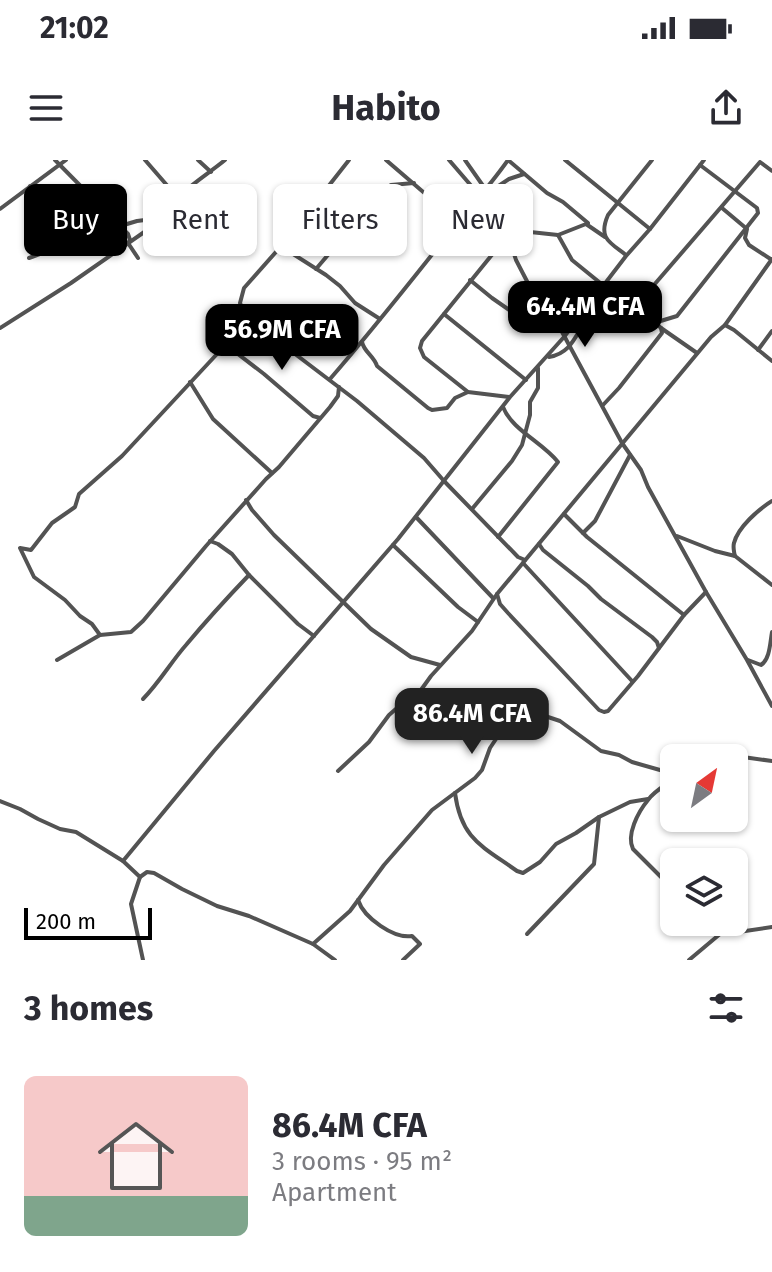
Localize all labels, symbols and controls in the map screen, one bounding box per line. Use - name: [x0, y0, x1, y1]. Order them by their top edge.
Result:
- text: 21:02: [40, 10, 109, 46]
- icon: menu: [24, 86, 68, 130]
- text: Habito: [331, 86, 441, 130]
- icon: share: [704, 86, 748, 130]
- chip: Buy: [24, 184, 127, 256]
- chip: Rent: [143, 184, 257, 256]
- chip: Filters: [273, 184, 407, 256]
- chip: New: [423, 184, 533, 256]
- pin: 64.4M CFA: [493, 281, 677, 349]
- text: 64.4M CFA: [526, 291, 644, 322]
- pin: 56.9M CFA: [190, 304, 374, 372]
- text: 56.9M CFA: [223, 314, 341, 345]
- pin: 86.4M CFA: [380, 688, 564, 756]
- text: 86.4M CFA: [413, 698, 531, 729]
- north arrow: [660, 744, 748, 832]
- map controls: [660, 744, 748, 936]
- button: layers: [660, 848, 748, 936]
- scale bar: [24, 904, 152, 940]
- text: 200 m: [36, 908, 96, 935]
- icon: filters: [704, 986, 748, 1030]
- text: 3 homes: [24, 988, 153, 1029]
- text: 86.4M CFA: [272, 1105, 427, 1146]
- icon: home: [88, 1108, 184, 1204]
- text: 3 rooms · 95 m²: [272, 1146, 452, 1177]
- text: Apartment: [272, 1177, 397, 1208]

